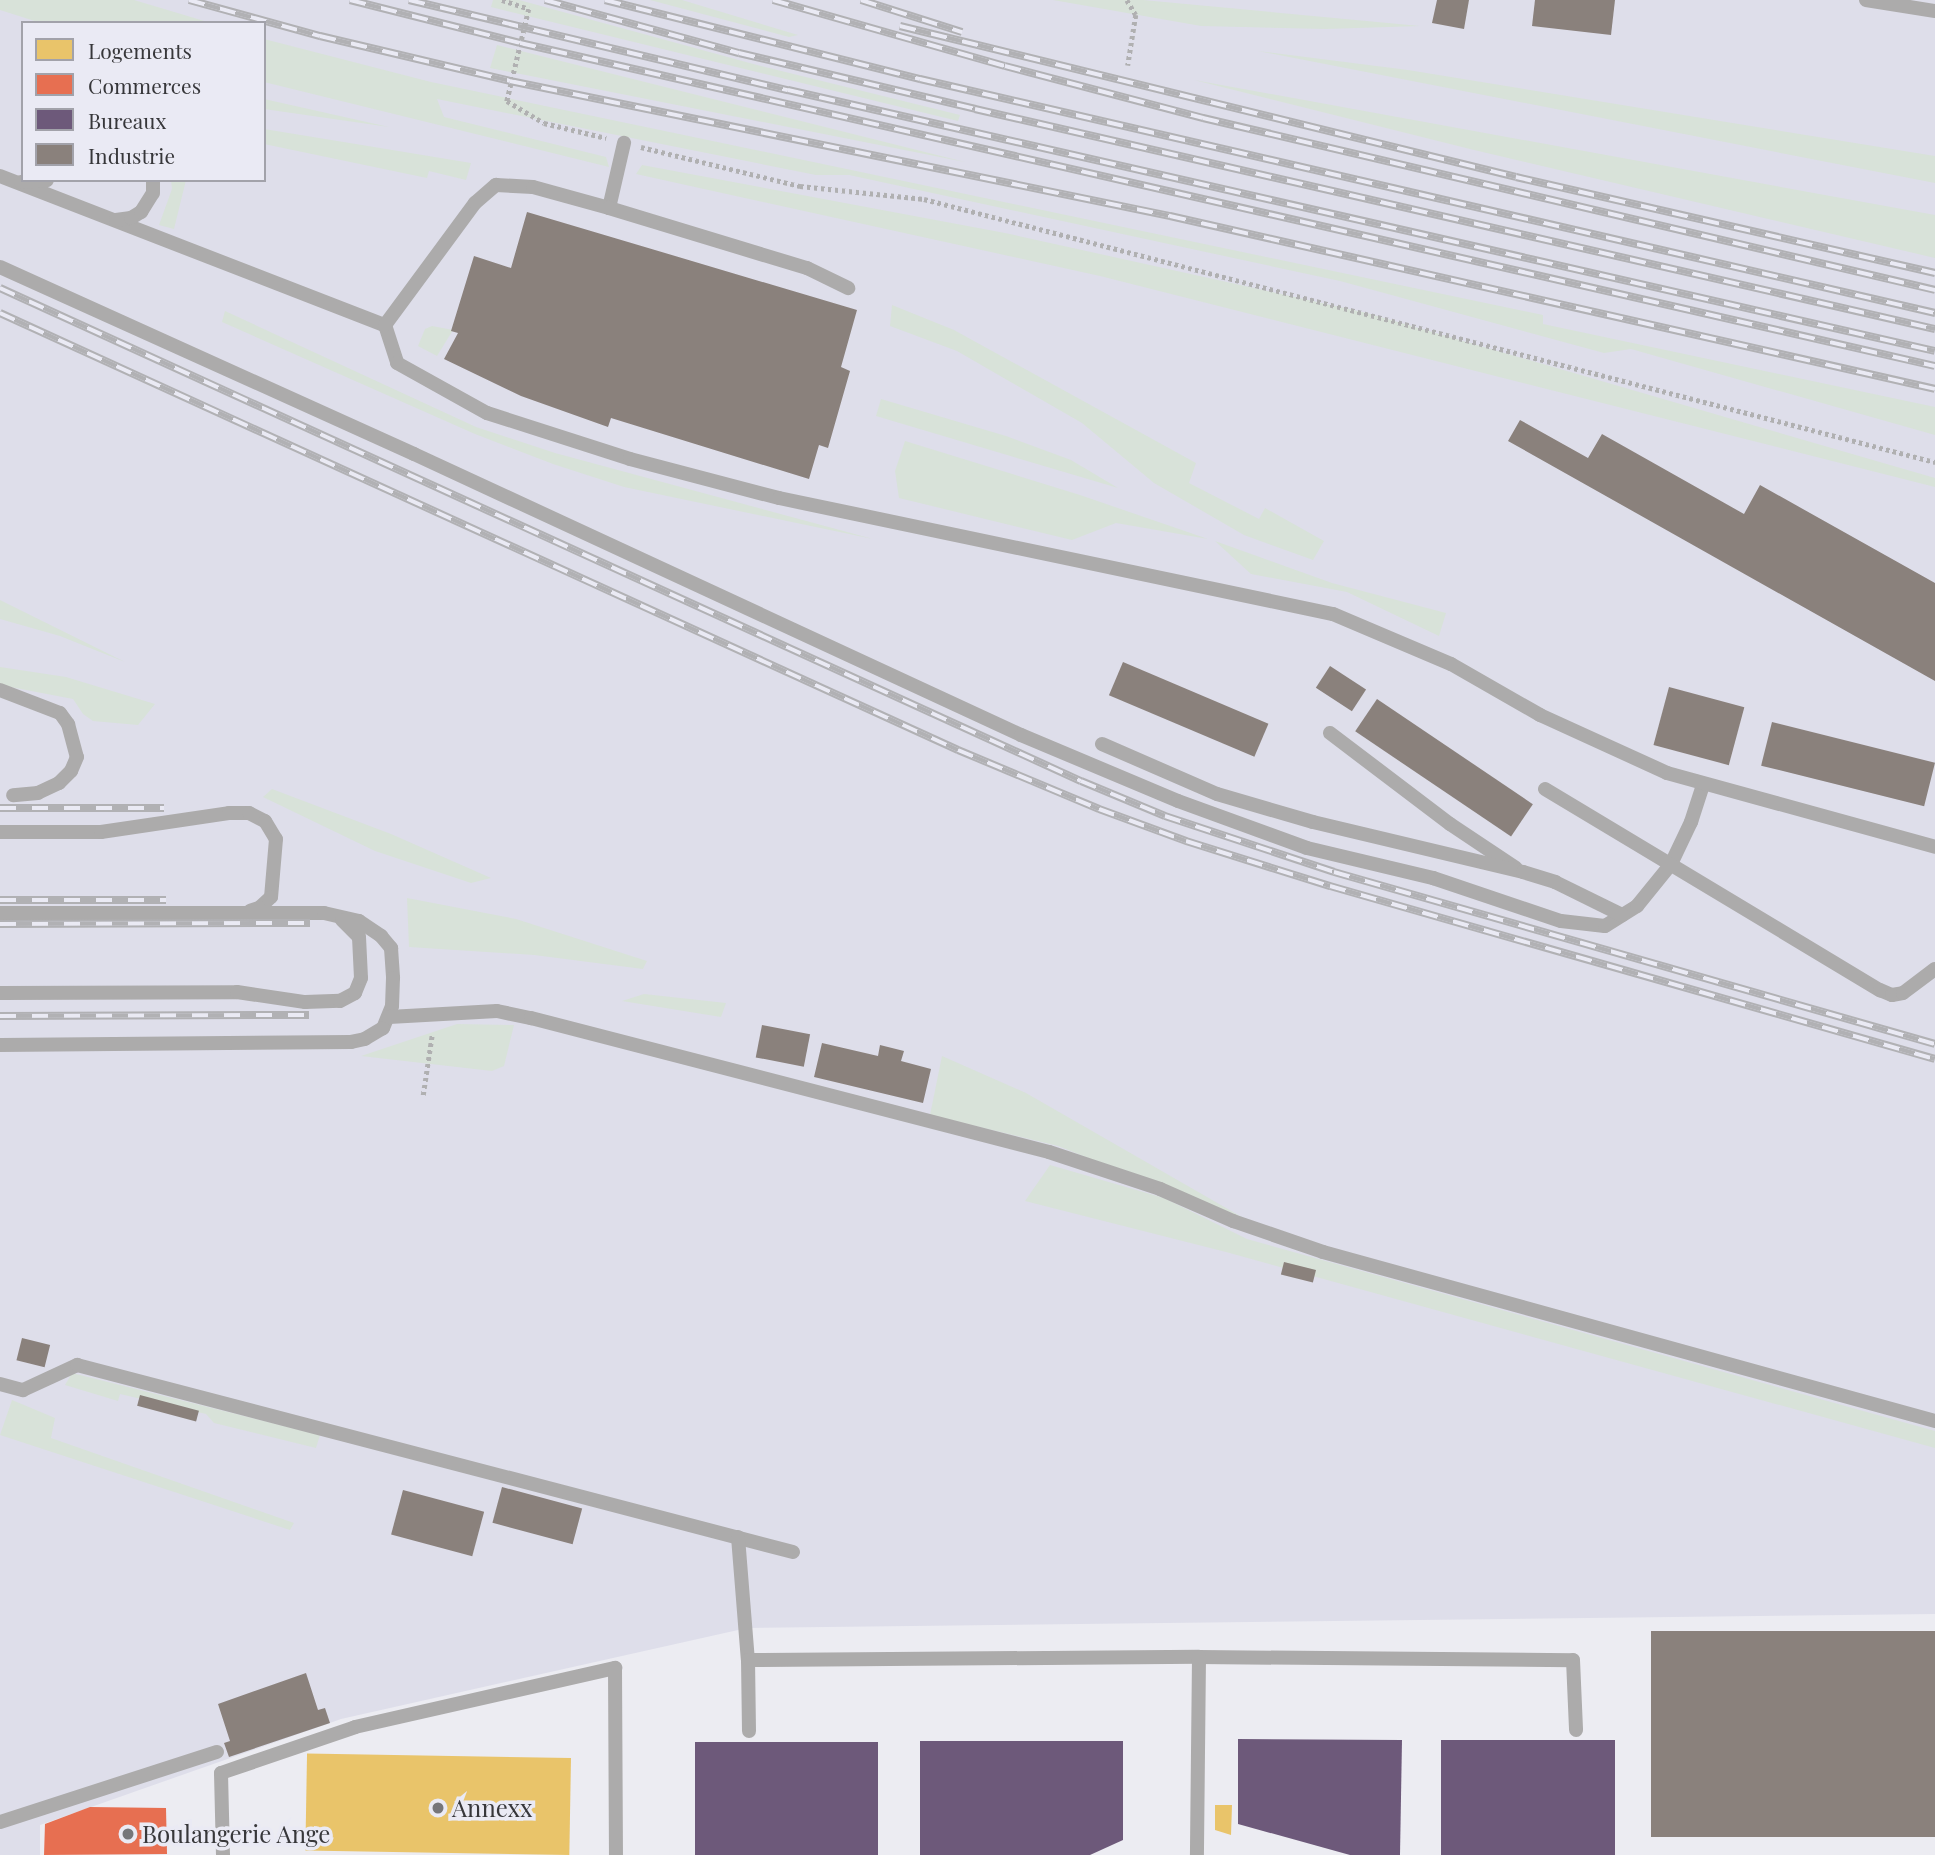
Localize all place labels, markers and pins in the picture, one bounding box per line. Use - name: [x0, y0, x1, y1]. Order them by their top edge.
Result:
- place label: Annexx: [452, 1794, 532, 1822]
- marker: Annexx: [430, 1800, 446, 1816]
- place label: Boulangerie Ange: [142, 1820, 331, 1848]
- marker: Boulangerie Ange: [120, 1826, 136, 1842]

